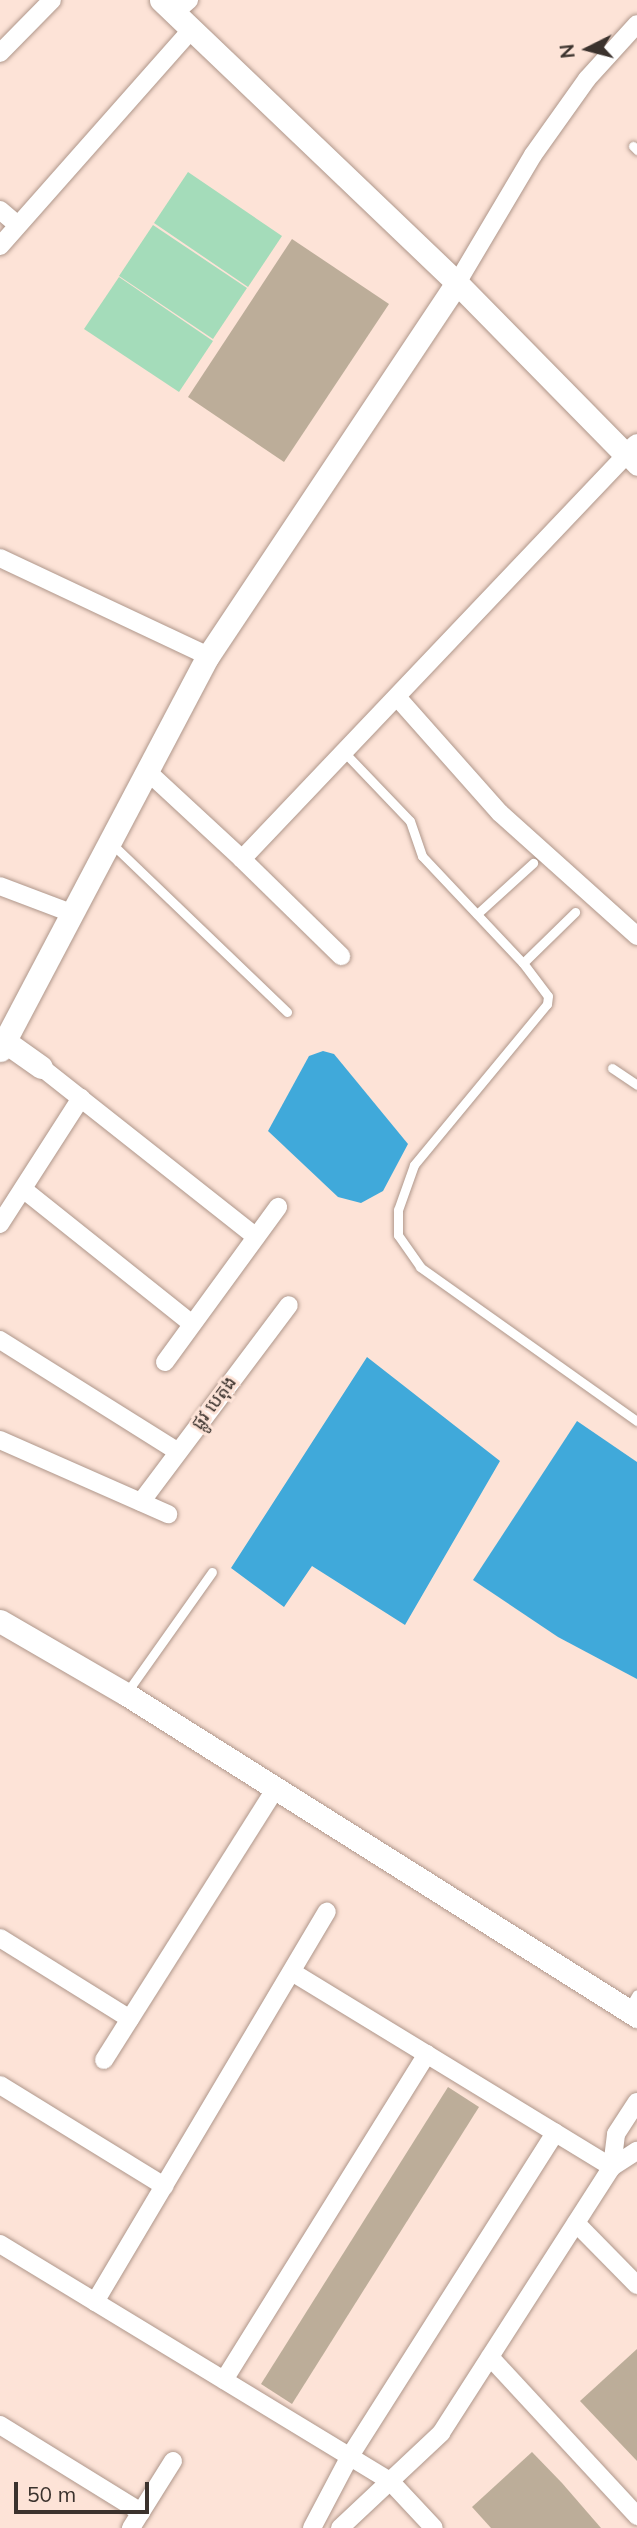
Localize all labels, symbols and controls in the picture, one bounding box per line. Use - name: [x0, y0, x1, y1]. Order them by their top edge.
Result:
- north arrow: [553, 14, 623, 84]
- text: N: [554, 43, 580, 60]
- street label: ផ្លូវ បេតុង: [187, 1372, 241, 1434]
- scale bar: [18, 2468, 152, 2512]
- text: 50 m: [27, 2481, 76, 2507]

